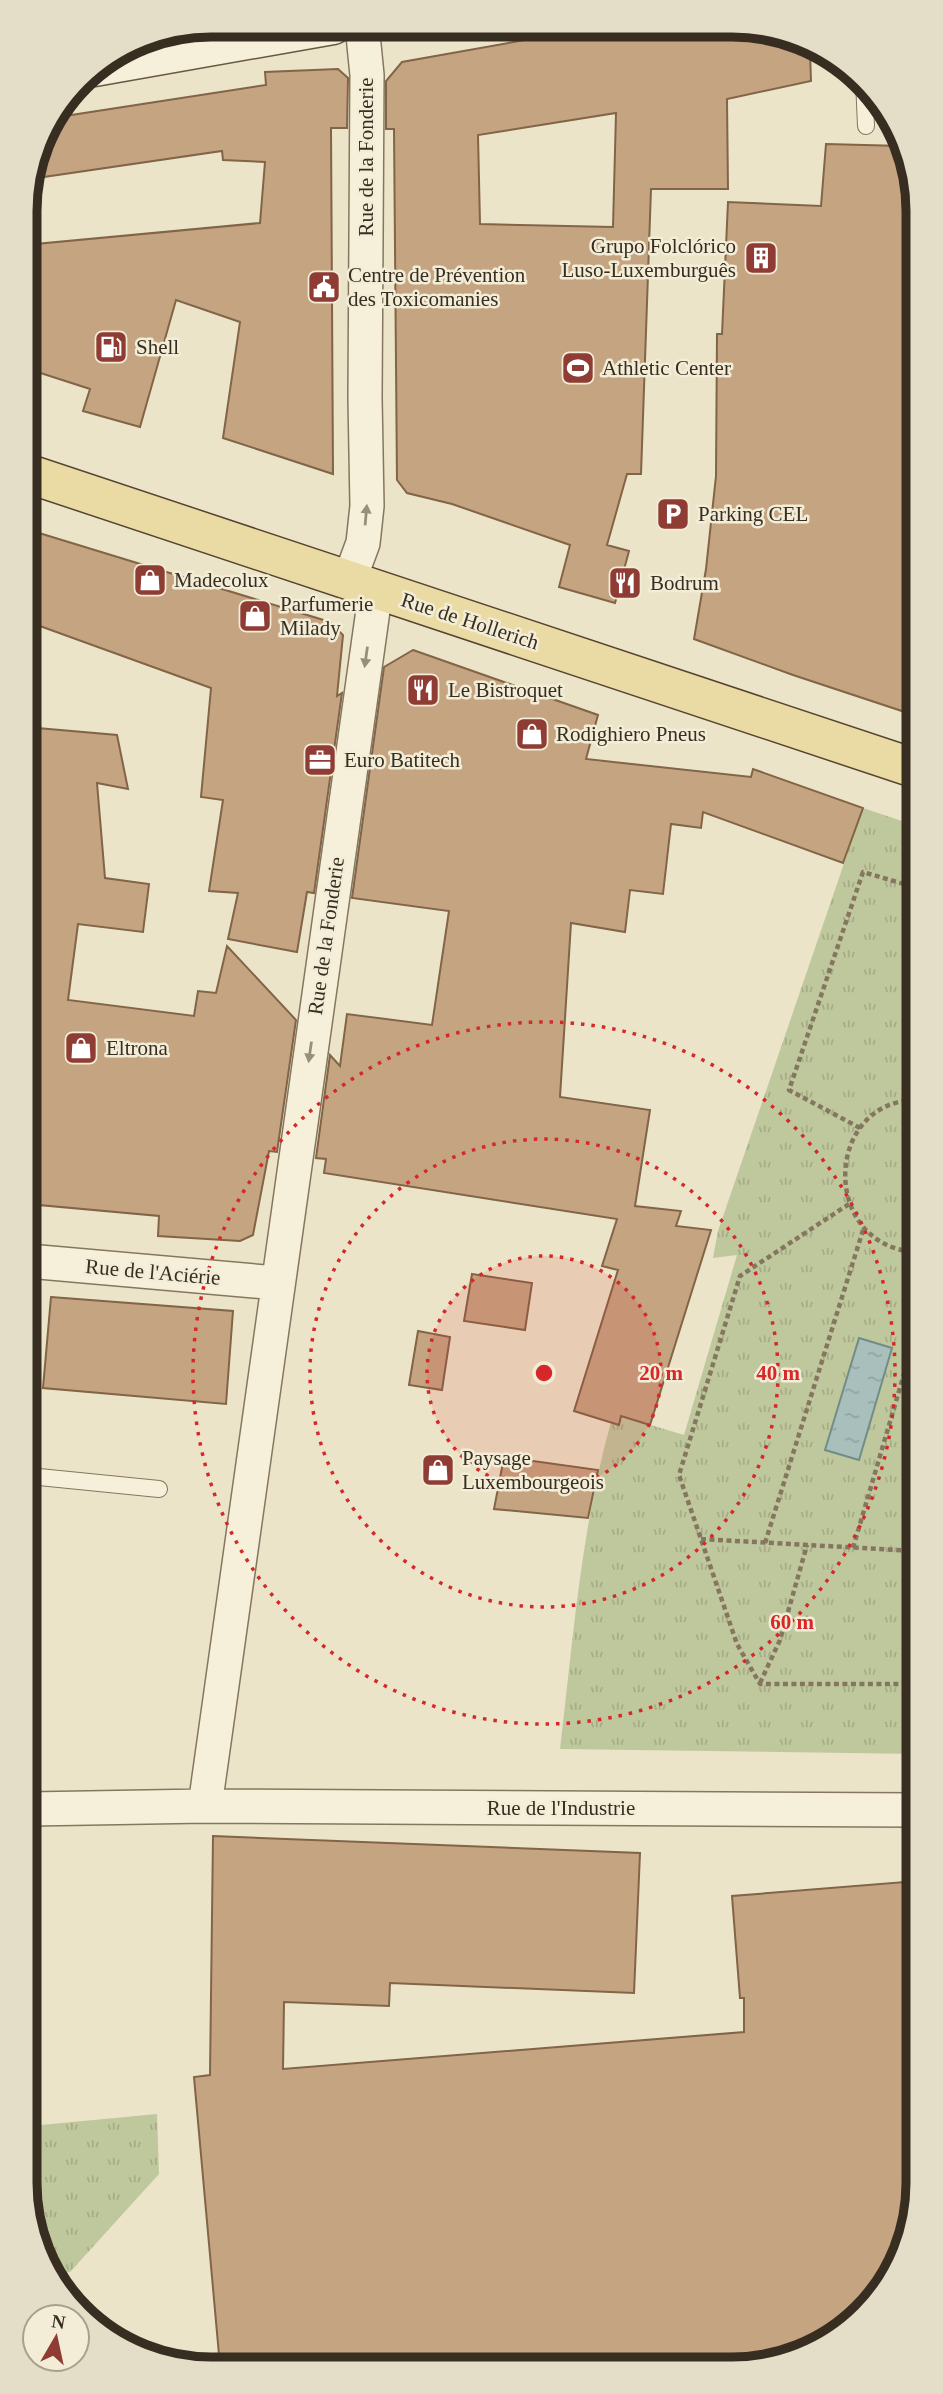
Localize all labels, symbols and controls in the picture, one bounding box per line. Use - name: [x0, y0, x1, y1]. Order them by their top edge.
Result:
- street label: Rue de la Fonderie: [354, 77, 378, 237]
- place label: Grupo Folclórico Luso-Luxemburguês: [561, 234, 736, 282]
- building icon: Grupo Folclórico Luso-Luxemburguês: [742, 239, 780, 277]
- place label: Centre de Prévention des Toxicomanies: [348, 263, 526, 311]
- public building icon: Centre de Prévention des Toxicomanies: [305, 268, 343, 306]
- fuel station icon: Shell: [92, 328, 130, 366]
- place label: Shell: [136, 335, 179, 359]
- sports icon: Athletic Center: [559, 349, 597, 387]
- place label: Athletic Center: [602, 356, 731, 380]
- parking icon: Parking CEL: [654, 495, 692, 533]
- place label: Parking CEL: [698, 502, 808, 526]
- one-way arrow: [361, 504, 372, 526]
- shop icon: Madecolux: [131, 561, 169, 599]
- restaurant icon: Bodrum: [606, 564, 644, 602]
- place label: Madecolux: [174, 568, 269, 592]
- place label: Bodrum: [650, 571, 719, 595]
- street label: Rue de Hollerich: [398, 587, 542, 655]
- place label: Parfumerie Milady: [280, 592, 373, 640]
- shop icon: Parfumerie Milady: [236, 597, 274, 635]
- one-way arrow: [360, 646, 371, 668]
- restaurant icon: Le Bistroquet: [404, 671, 442, 709]
- place label: Le Bistroquet: [448, 678, 563, 702]
- shop icon: Rodighiero Pneus: [513, 715, 551, 753]
- place label: Rodighiero Pneus: [556, 722, 706, 746]
- office icon: Euro Batitech: [301, 741, 339, 779]
- place label: Euro Batitech: [344, 748, 461, 772]
- street label: Rue de la Fonderie: [303, 856, 349, 1016]
- shop icon: Eltrona: [62, 1029, 100, 1067]
- place label: Eltrona: [106, 1036, 168, 1060]
- one-way arrow: [304, 1041, 315, 1063]
- street label: Rue de l'Aciérie: [84, 1254, 222, 1290]
- centre of rings: [532, 1361, 556, 1385]
- text: 20 m: [639, 1361, 683, 1385]
- text: 40 m: [756, 1361, 800, 1385]
- place label: Paysage Luxembourgeois: [462, 1446, 604, 1494]
- shop icon: Paysage Luxembourgeois: [419, 1451, 457, 1489]
- text: 60 m: [770, 1610, 814, 1634]
- street label: Rue de l'Industrie: [487, 1796, 635, 1820]
- north arrow: [21, 2303, 91, 2373]
- text: N: [50, 2310, 67, 2333]

